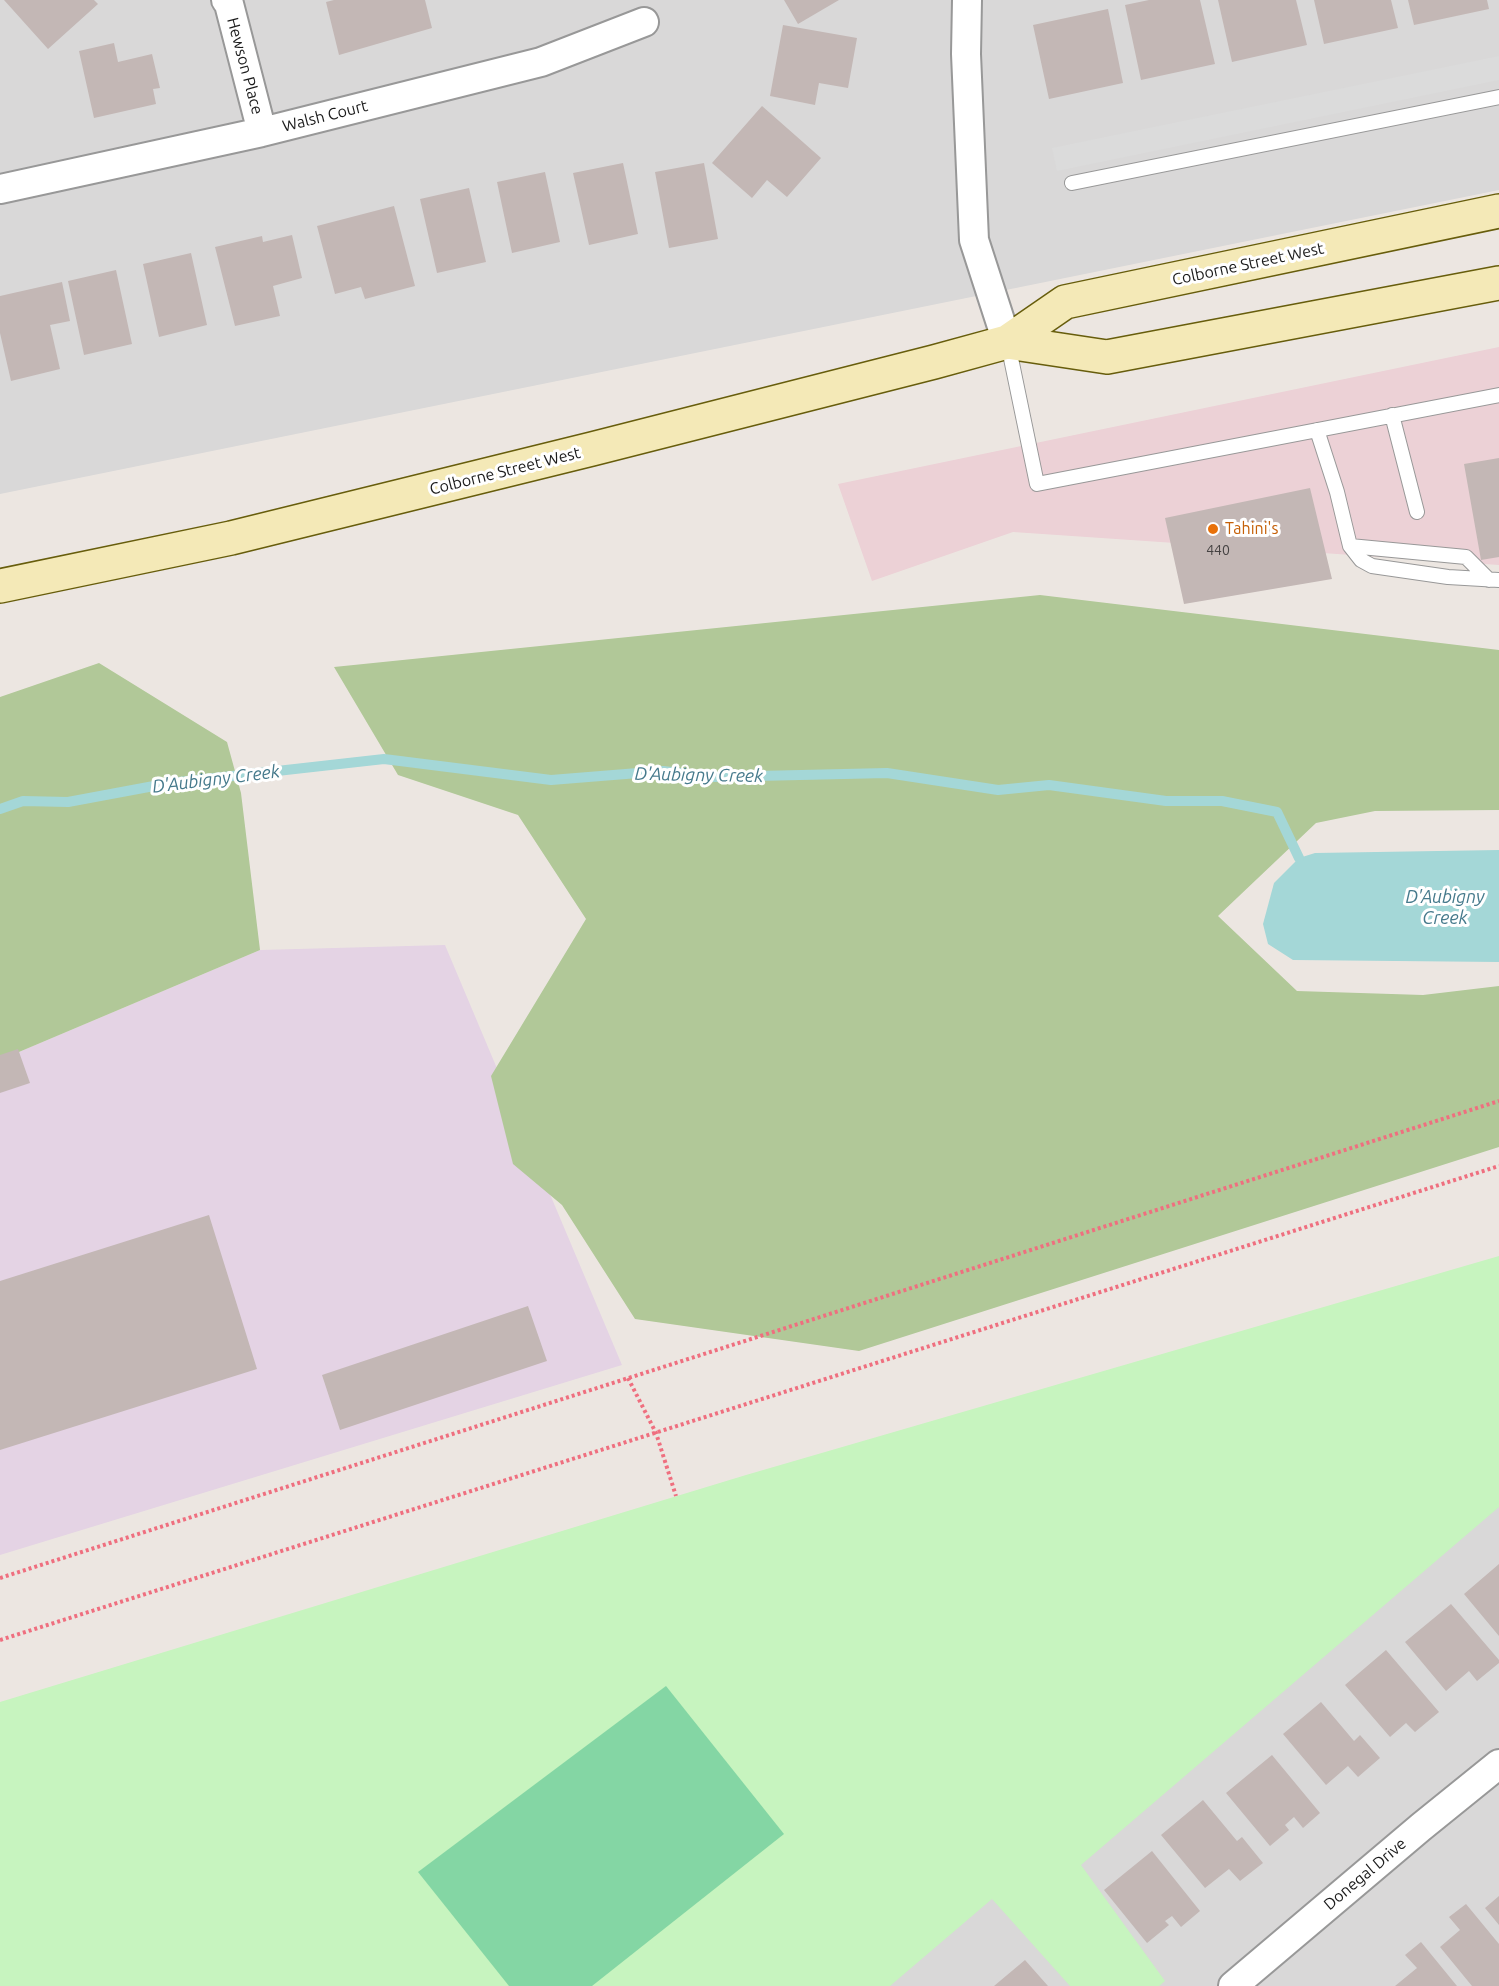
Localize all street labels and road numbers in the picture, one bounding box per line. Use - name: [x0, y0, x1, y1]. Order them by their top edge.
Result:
- street label: Hewson Place: [223, 15, 267, 117]
- street label: Walsh Court: [280, 96, 370, 136]
- street label: Colborne Street West: [1170, 239, 1326, 289]
- street label: Colborne Street West: [428, 443, 582, 499]
- street label: Donegal Drive: [1320, 1834, 1410, 1914]

